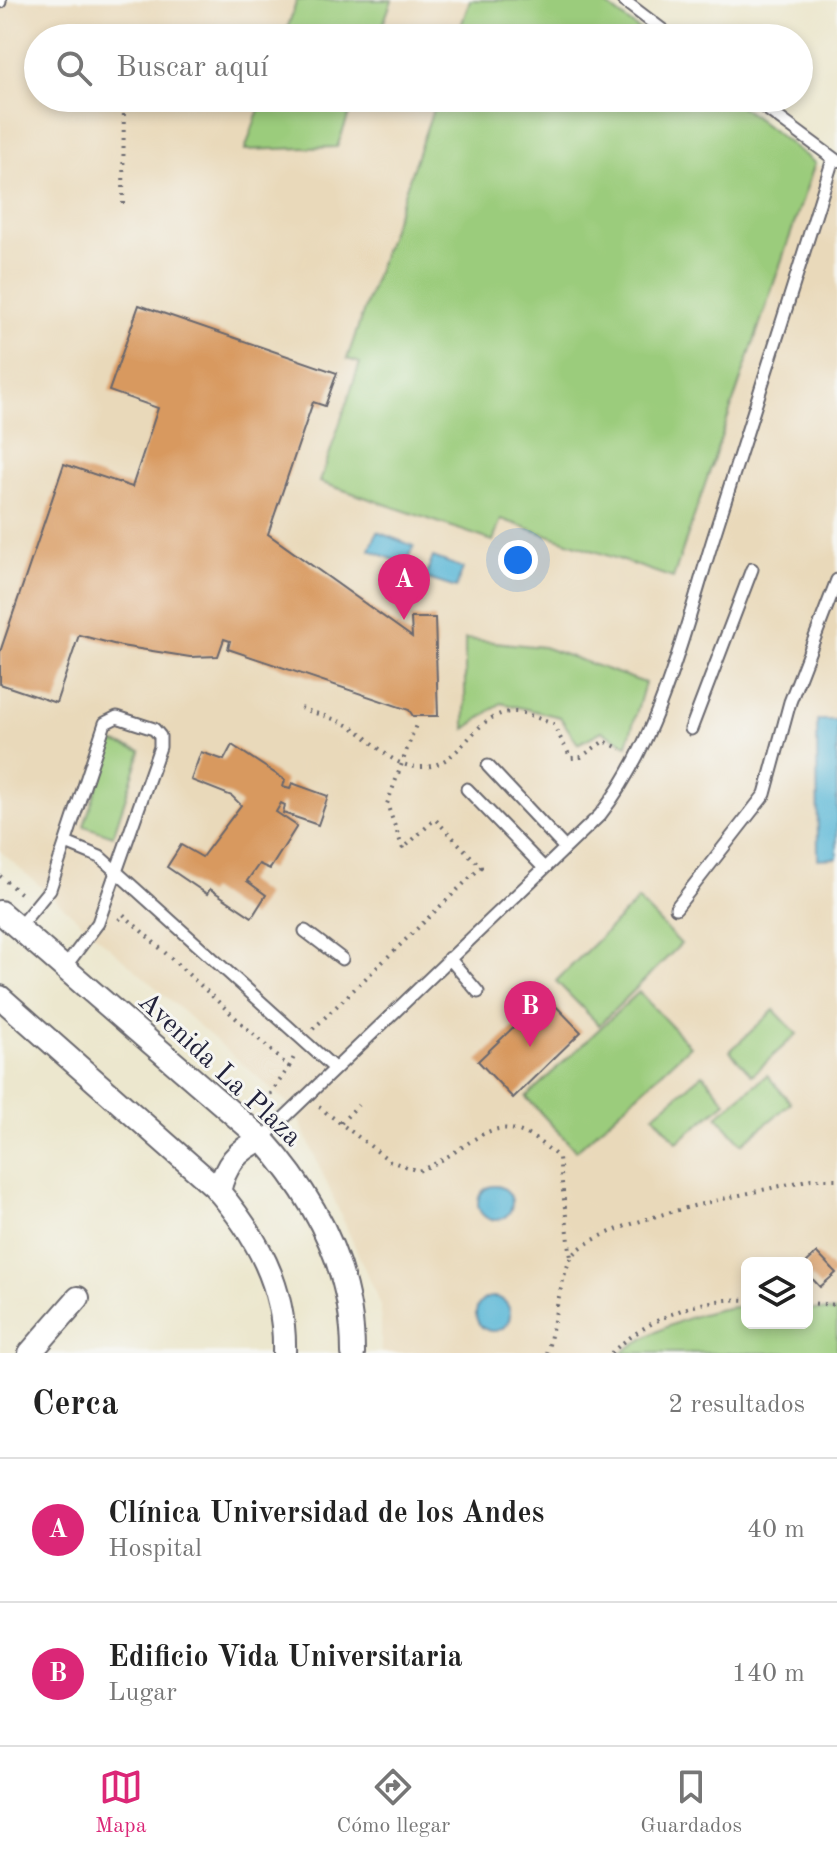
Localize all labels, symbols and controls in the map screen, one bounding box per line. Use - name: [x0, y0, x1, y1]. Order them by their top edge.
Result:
- search box: [24, 24, 813, 112]
- icon: search: [52, 46, 96, 90]
- text: Buscar aquí: [116, 53, 268, 83]
- your location: [498, 540, 538, 580]
- pin: A: [378, 554, 430, 620]
- pin: B: [504, 981, 556, 1047]
- street label: Avenida La Plaza: [132, 988, 306, 1153]
- map controls: [741, 1257, 813, 1329]
- button: layers: [741, 1257, 813, 1329]
- text: Cerca: [32, 1388, 118, 1422]
- text: 2 resultados: [668, 1392, 805, 1418]
- text: Clínica Universidad de los Andes: [108, 1499, 545, 1529]
- text: A: [48, 1517, 68, 1543]
- text: 40 m: [747, 1517, 805, 1543]
- text: Hospital: [108, 1536, 202, 1562]
- text: Edificio Vida Universitaria: [108, 1643, 463, 1673]
- text: B: [49, 1661, 67, 1687]
- text: 140 m: [732, 1661, 805, 1687]
- text: Lugar: [108, 1680, 177, 1706]
- tab: Mapa: [95, 1765, 147, 1840]
- tab: Cómo llegar: [336, 1765, 450, 1840]
- tab: Guardados: [640, 1765, 742, 1840]

